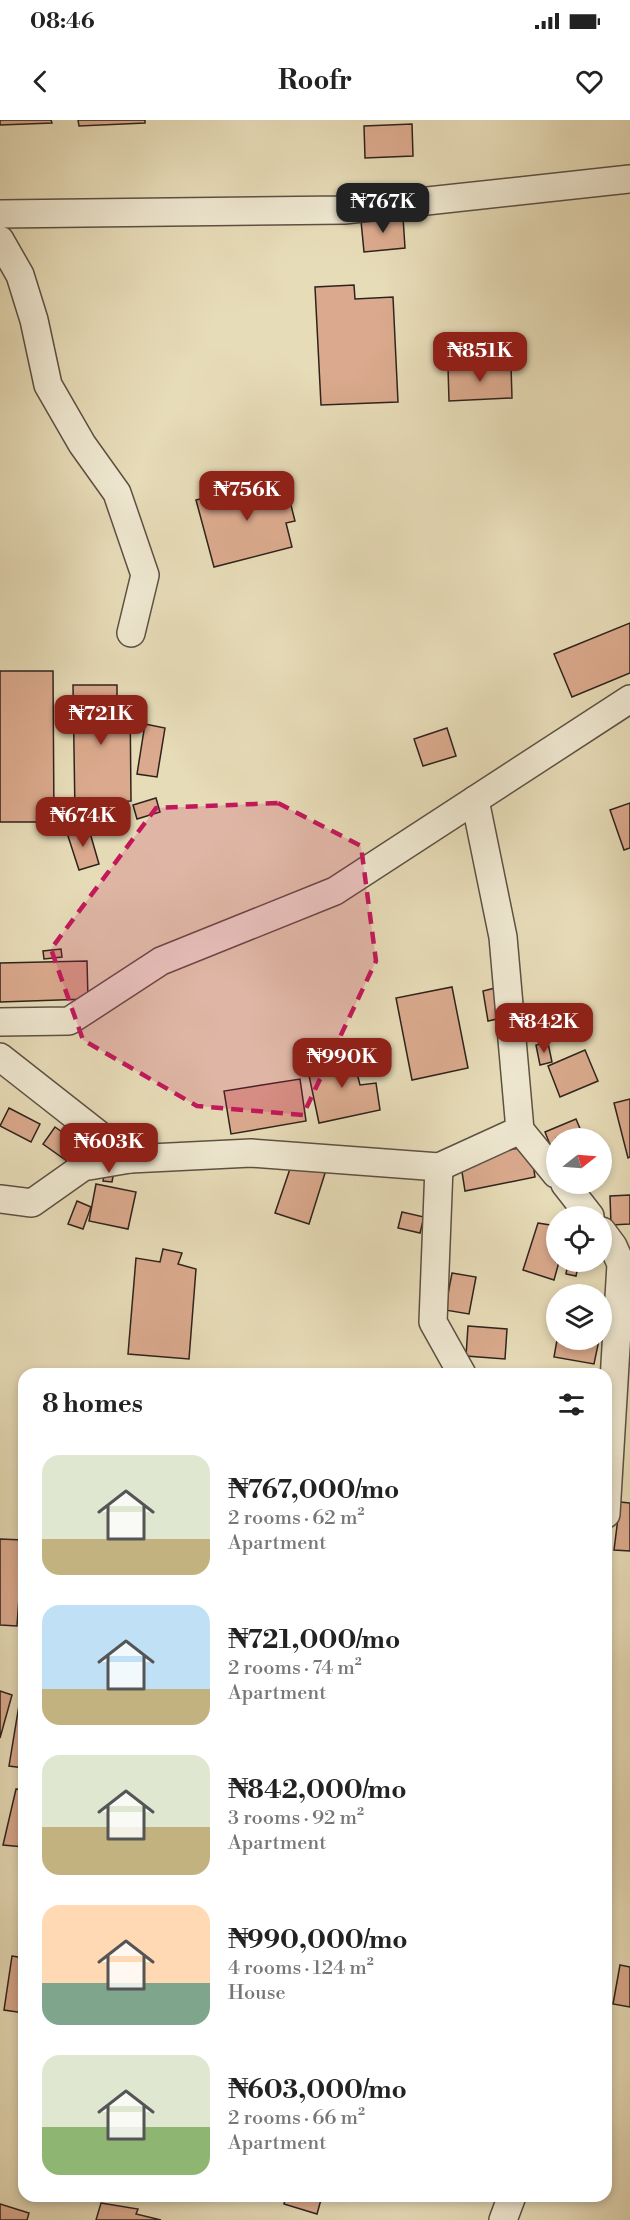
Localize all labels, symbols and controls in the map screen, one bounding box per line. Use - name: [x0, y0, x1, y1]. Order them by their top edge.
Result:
- text: 08:46: [30, 8, 95, 35]
- text: Roofr: [278, 64, 352, 98]
- icon: back: [24, 65, 57, 98]
- icon: heart: [573, 65, 606, 98]
- pin: ₦767K: [341, 183, 425, 234]
- text: ₦767K: [350, 190, 416, 215]
- pin: ₦851K: [438, 332, 522, 383]
- text: ₦851K: [447, 339, 513, 364]
- pin: ₦756K: [205, 471, 289, 522]
- text: ₦756K: [213, 478, 281, 503]
- pin: ₦721K: [59, 695, 143, 746]
- text: ₦721K: [69, 702, 133, 727]
- pin: ₦674K: [41, 797, 125, 848]
- text: ₦674K: [50, 804, 116, 829]
- pin: ₦842K: [502, 1003, 586, 1054]
- text: ₦842K: [509, 1010, 579, 1035]
- pin: ₦990K: [300, 1038, 384, 1089]
- text: ₦990K: [307, 1045, 377, 1070]
- pin: ₦603K: [67, 1123, 151, 1174]
- north arrow: [546, 1128, 612, 1194]
- map controls: [546, 1128, 612, 1350]
- text: ₦603K: [74, 1130, 144, 1155]
- button: locate: [546, 1206, 612, 1272]
- button: layers: [546, 1284, 612, 1350]
- text: 8 homes: [42, 1388, 143, 1420]
- icon: filters: [555, 1388, 588, 1421]
- text: ₦767,000/mo: [228, 1474, 399, 1506]
- icon: home: [90, 1479, 162, 1551]
- text: 2 rooms · 62 m²: [228, 1506, 364, 1531]
- text: Apartment: [228, 1531, 326, 1556]
- text: ₦721,000/mo: [228, 1624, 400, 1656]
- icon: home: [90, 1629, 162, 1701]
- text: 2 rooms · 74 m²: [228, 1656, 362, 1681]
- text: Apartment: [228, 1681, 326, 1706]
- text: ₦842,000/mo: [228, 1774, 407, 1806]
- icon: home: [90, 1779, 162, 1851]
- text: 3 rooms · 92 m²: [228, 1806, 364, 1831]
- text: Apartment: [228, 1831, 326, 1856]
- text: ₦990,000/mo: [228, 1924, 408, 1956]
- icon: home: [90, 1929, 162, 2001]
- text: 4 rooms · 124 m²: [228, 1956, 374, 1981]
- text: House: [228, 1981, 286, 2006]
- text: ₦603,000/mo: [228, 2074, 407, 2106]
- icon: home: [90, 2079, 162, 2151]
- text: 2 rooms · 66 m²: [228, 2106, 365, 2131]
- text: Apartment: [228, 2131, 326, 2156]

